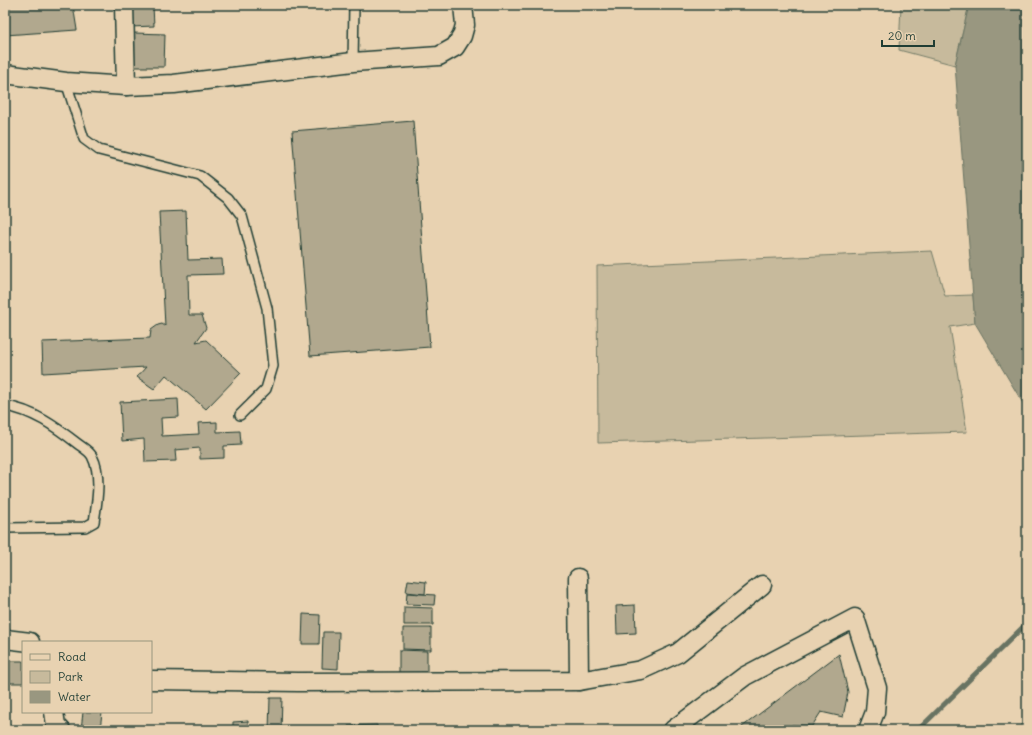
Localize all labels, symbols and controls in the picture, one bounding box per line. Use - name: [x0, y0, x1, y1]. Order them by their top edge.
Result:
- scale bar: [882, 22, 934, 48]
- text: 20 m: [888, 28, 916, 43]
- legend: [22, 641, 152, 713]
- text: Road: [58, 649, 86, 664]
- text: Park: [58, 669, 83, 684]
- text: Water: [58, 689, 91, 704]

